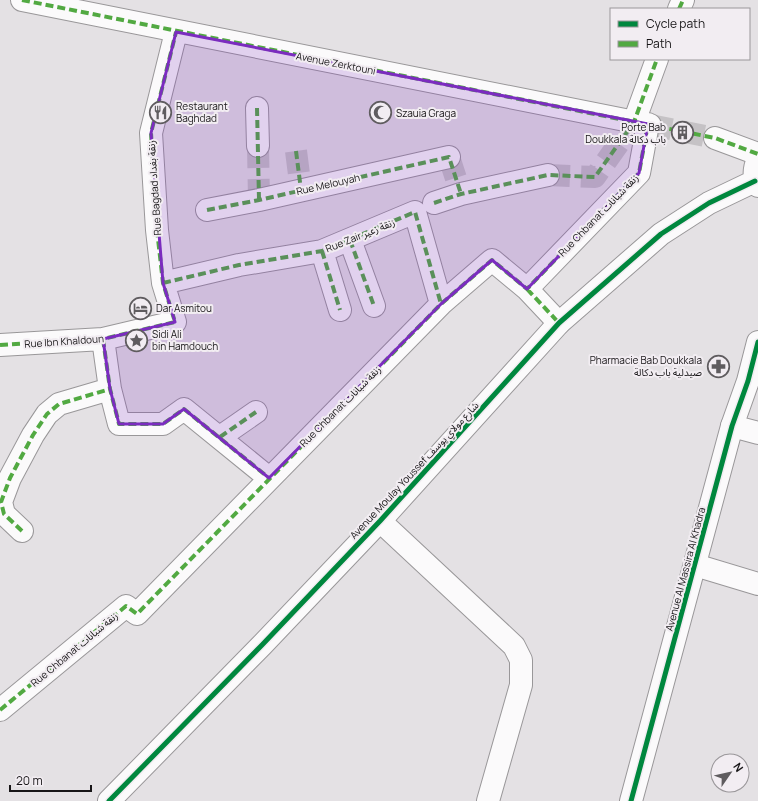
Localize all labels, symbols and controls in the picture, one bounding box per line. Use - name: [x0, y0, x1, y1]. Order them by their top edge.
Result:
- legend: [610, 8, 750, 60]
- text: Cycle path: [646, 15, 705, 32]
- text: Path: [646, 35, 672, 52]
- street label: Avenue Zerktouni: [295, 48, 377, 78]
- restaurant icon: Restaurant Baghdad: [148, 99, 174, 125]
- place label: Restaurant Baghdad: [176, 99, 228, 125]
- mosque icon: Szauia Graga: [368, 100, 394, 126]
- place label: Szauia Graga: [396, 106, 456, 120]
- place label: Porte Bab Doukkala باب دكالة: [585, 120, 666, 146]
- building icon: Porte Bab Doukkala باب دكالة: [669, 120, 695, 146]
- street label: Rue Bagdad زنقة بغداد: [144, 140, 164, 236]
- street label: Rue Melouyah: [295, 170, 361, 198]
- street label: Rue Chbanat زنقة شبانات: [555, 170, 641, 259]
- street label: Rue Zair زنقة زعير: [323, 215, 397, 255]
- hotel icon: Dar Asmitou: [128, 295, 154, 321]
- place label: Dar Asmitou: [156, 301, 212, 315]
- place icon: Sidi Ali bin Hamdouch: [123, 327, 149, 353]
- place label: Sidi Ali bin Hamdouch: [152, 327, 218, 353]
- street label: Rue Ibn Khaldoun: [24, 331, 104, 351]
- place label: Pharmacie Bab Doukkala صيدلية باب دكالة: [590, 353, 702, 379]
- pharmacy icon: Pharmacie Bab Doukkala صيدلية باب دكالة: [705, 353, 731, 379]
- street label: Rue Chbanat زنقة شبانات: [296, 362, 384, 450]
- street label: Avenue Moulay Youssef شارع مولاي يوسف: [346, 398, 483, 543]
- street label: Avenue Al Massira Al Khadra: [662, 506, 708, 632]
- street label: Rue Chbanat زنقة شبانات: [27, 608, 121, 690]
- north arrow: [710, 753, 750, 793]
- text: N: [730, 760, 747, 775]
- scale bar: [10, 767, 91, 793]
- text: 20 m: [16, 772, 43, 789]

